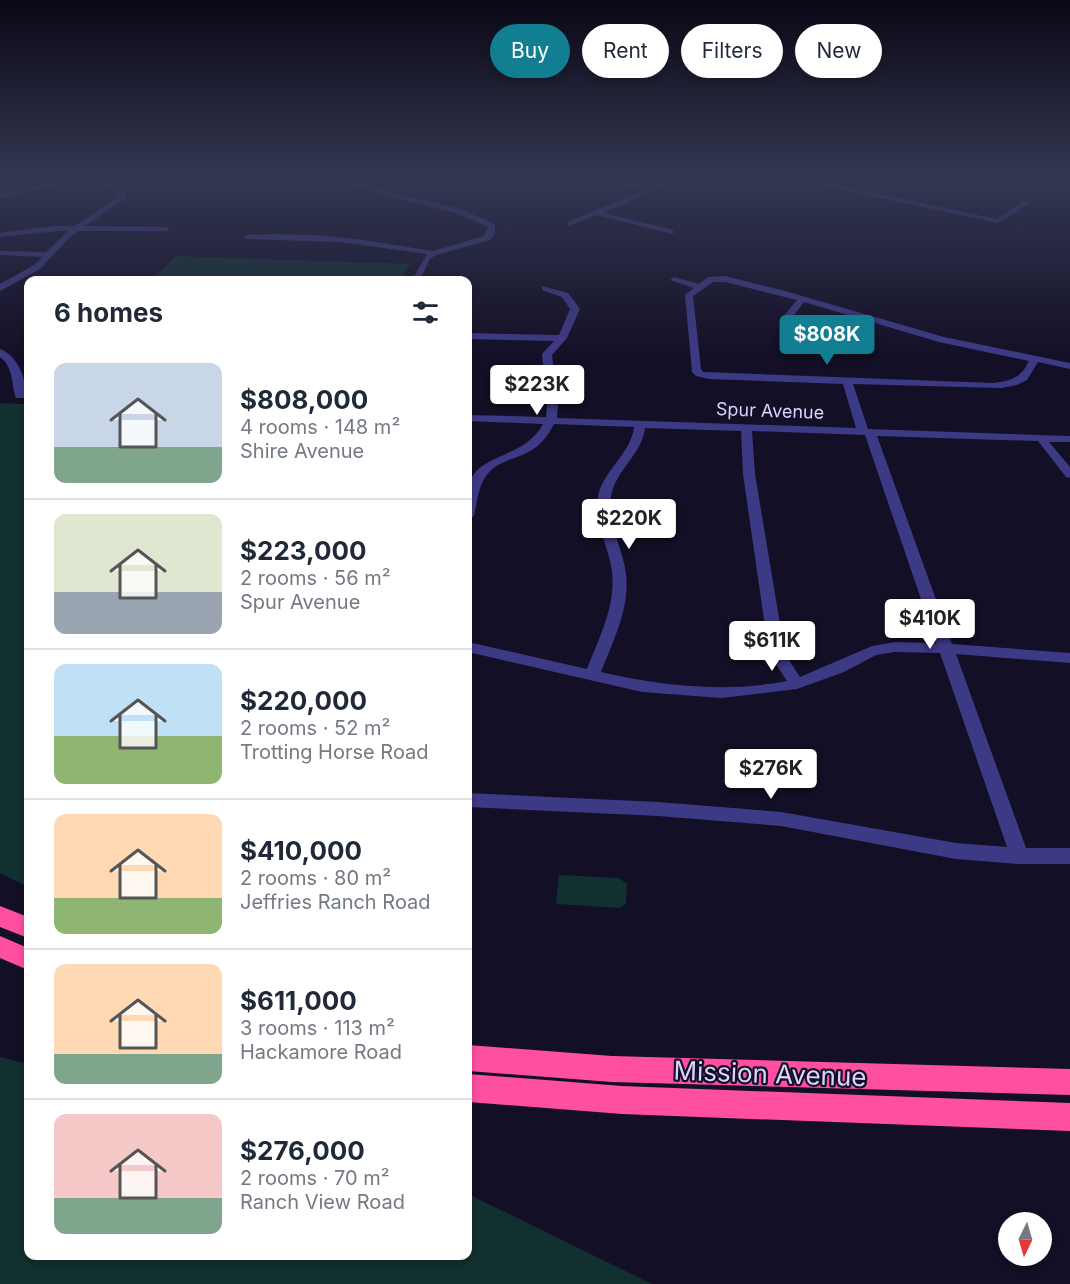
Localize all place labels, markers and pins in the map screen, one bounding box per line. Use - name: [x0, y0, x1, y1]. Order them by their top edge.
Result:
- pin: $808K: [785, 315, 869, 366]
- pin: $223K: [495, 365, 579, 416]
- pin: $220K: [587, 499, 671, 550]
- pin: $410K: [888, 599, 972, 650]
- pin: $611K: [730, 621, 814, 672]
- pin: $276K: [729, 749, 813, 800]

